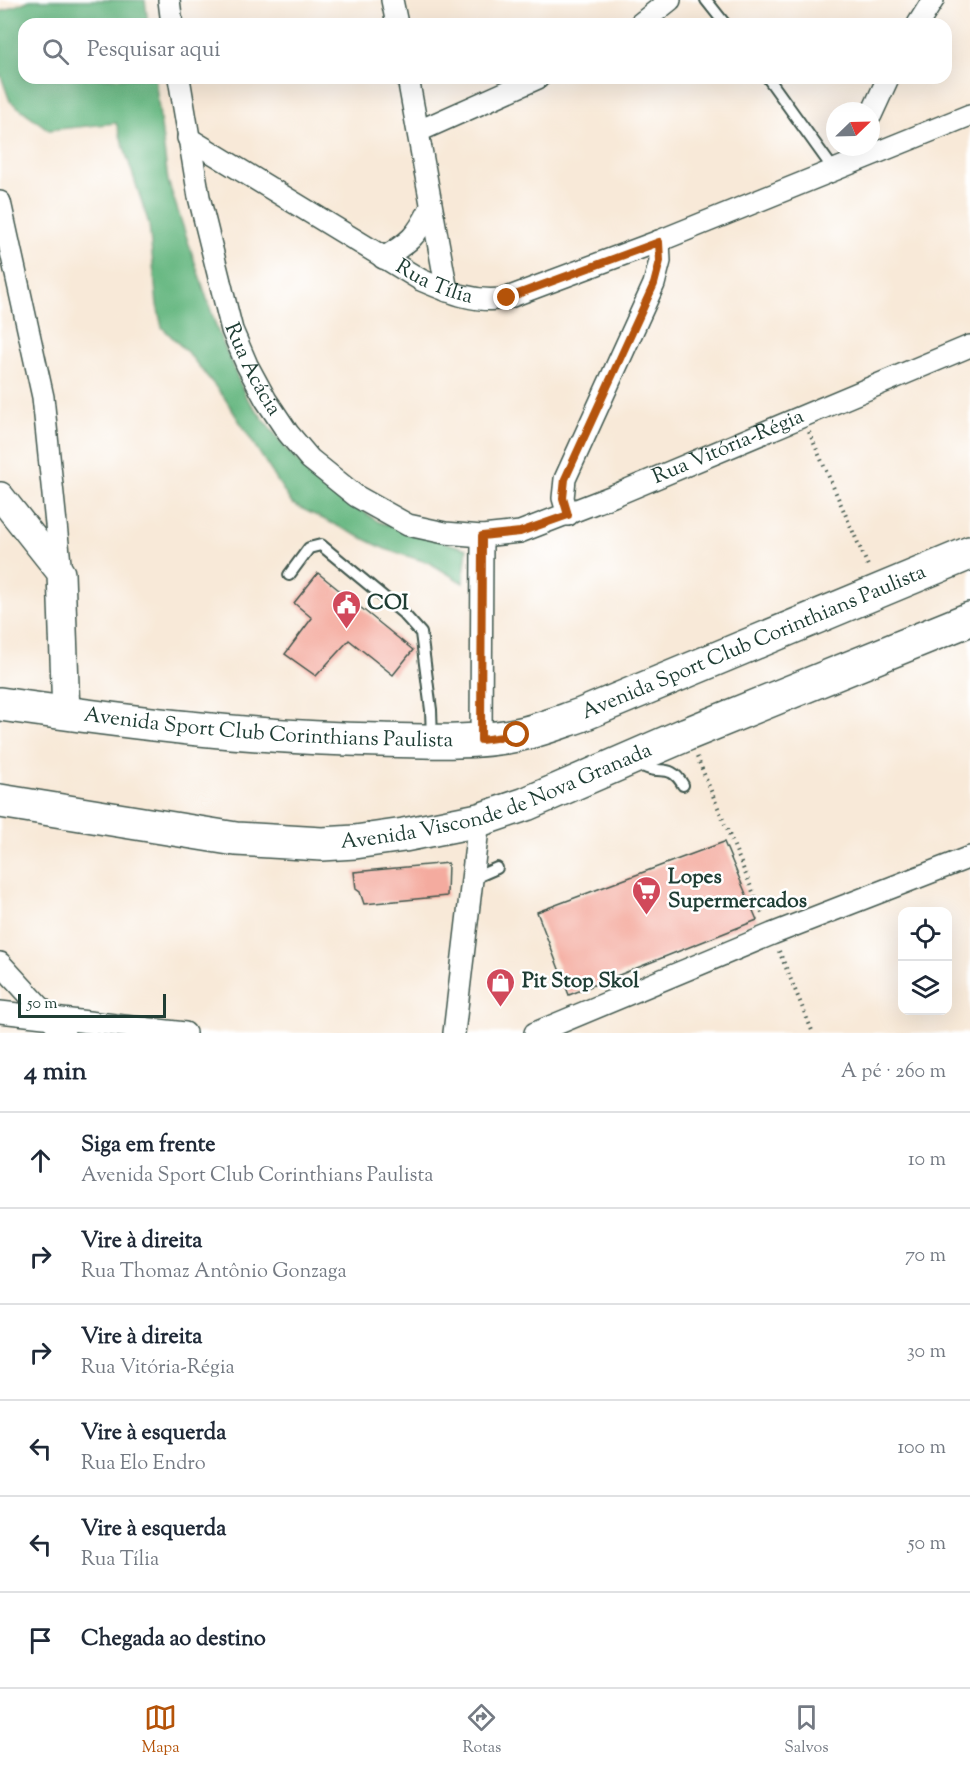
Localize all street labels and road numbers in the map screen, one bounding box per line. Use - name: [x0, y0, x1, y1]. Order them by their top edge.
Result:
- street label: Rua Tília: [389, 253, 476, 313]
- street label: Rua Acácia: [216, 318, 288, 423]
- street label: Rua Vitória-Régia: [648, 402, 809, 493]
- street label: Avenida Sport Club Corinthians Paulista: [577, 558, 931, 728]
- street label: Avenida Sport Club Corinthians Paulista: [82, 701, 454, 756]
- street label: Avenida Visconde de Nova Granada: [340, 736, 657, 858]

